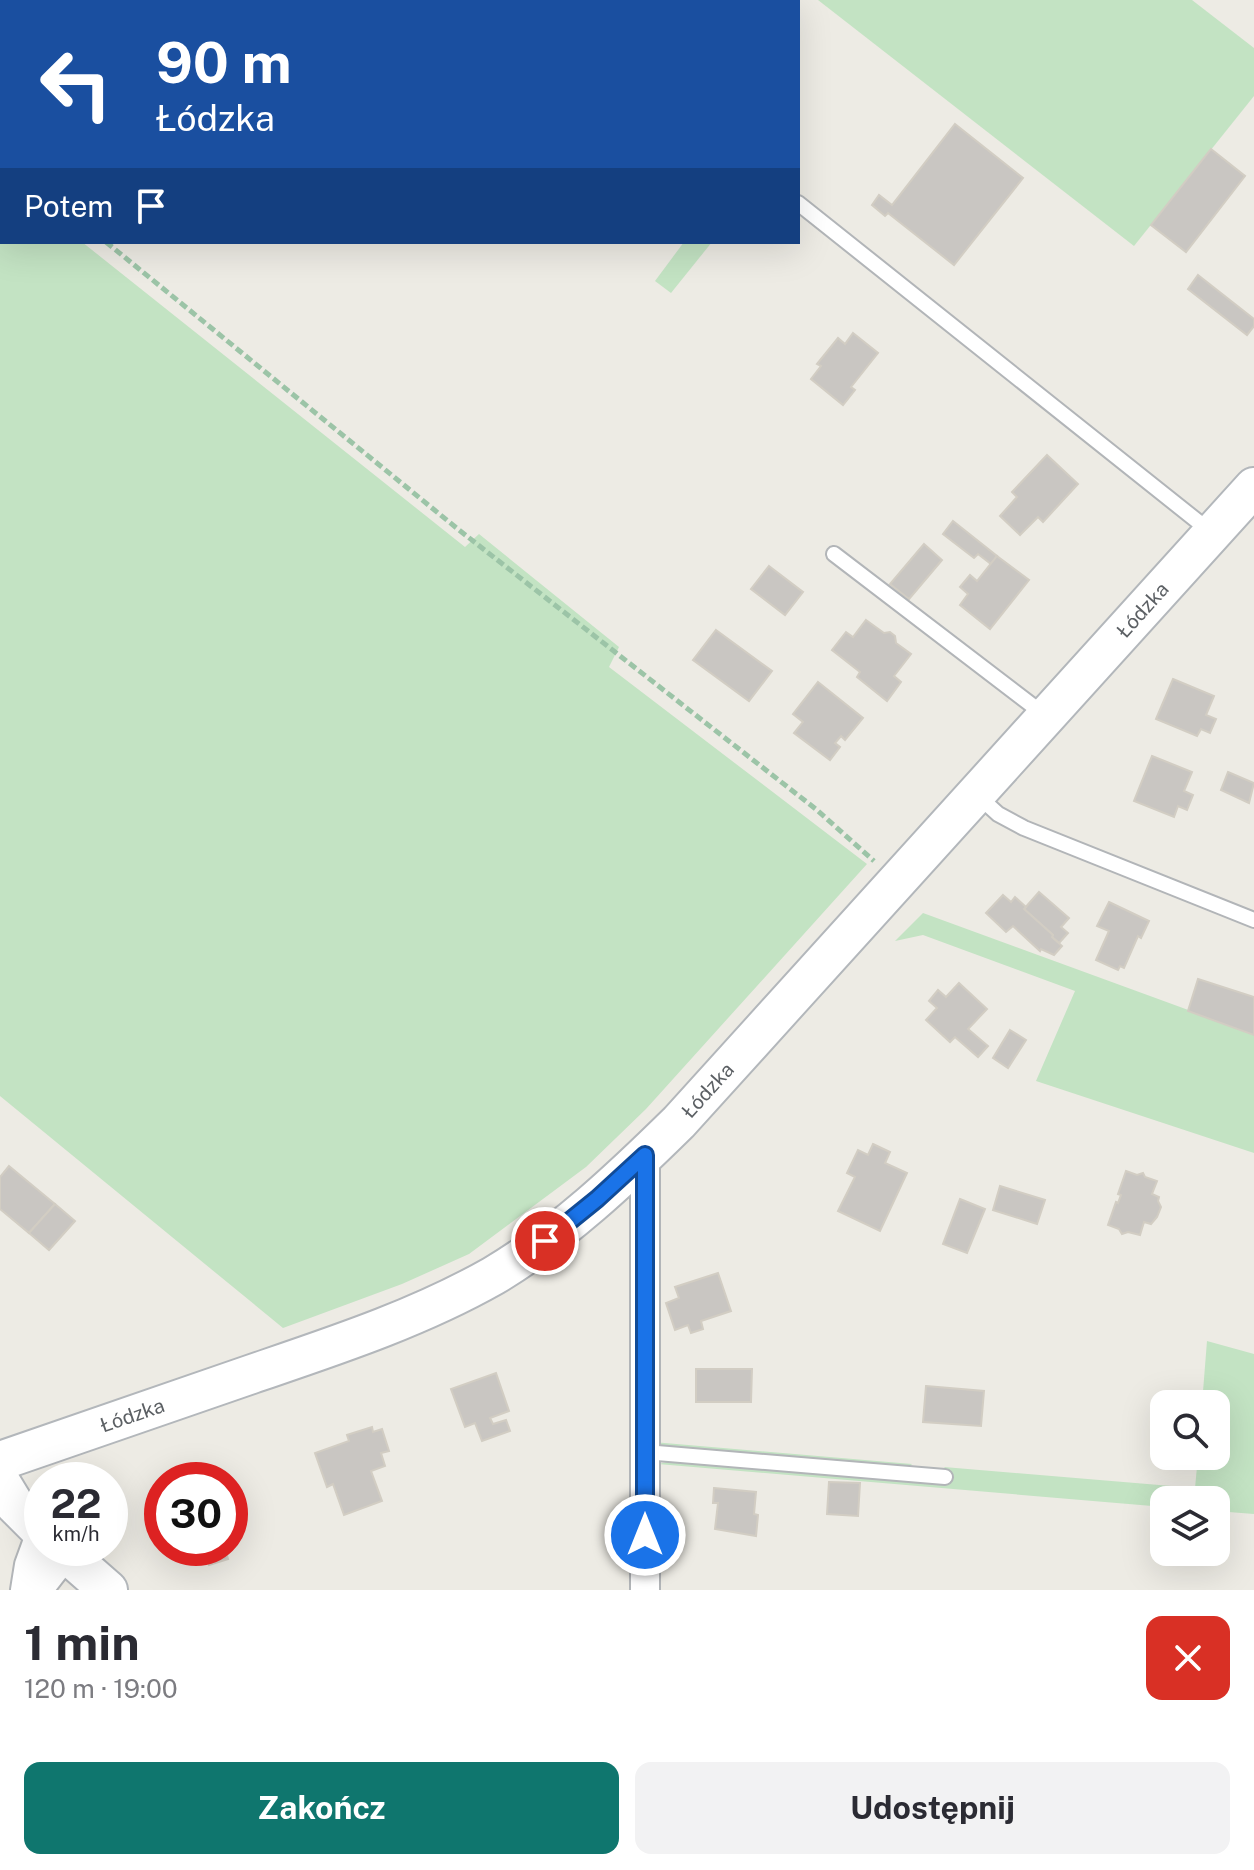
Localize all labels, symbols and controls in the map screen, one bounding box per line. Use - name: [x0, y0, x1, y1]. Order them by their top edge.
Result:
- text: 90 m: [156, 30, 292, 96]
- icon: left: [24, 32, 128, 136]
- text: Łódzka: [156, 97, 275, 139]
- icon: arrive: [129, 184, 173, 228]
- text: Potem: [24, 188, 113, 224]
- street label: Łódzka: [1112, 577, 1174, 643]
- street label: Łódzka: [677, 1058, 739, 1123]
- pin: [511, 1207, 579, 1275]
- icon: arrive: [523, 1219, 567, 1263]
- map controls: [1150, 1390, 1230, 1566]
- button: search: [1150, 1390, 1230, 1470]
- street label: Łódzka: [97, 1393, 168, 1437]
- speed limit sign: 30: [144, 1462, 248, 1566]
- text: 22: [51, 1480, 101, 1527]
- button: layers: [1150, 1486, 1230, 1566]
- position arrow: [603, 1493, 687, 1577]
- text: km/h: [52, 1522, 100, 1546]
- text: 1 min: [24, 1614, 140, 1671]
- button: close: [1146, 1616, 1230, 1700]
- text: 120 m · 19:00: [24, 1673, 178, 1704]
- button: Zakończ: [24, 1762, 619, 1854]
- button: Udostępnij: [635, 1762, 1230, 1854]

